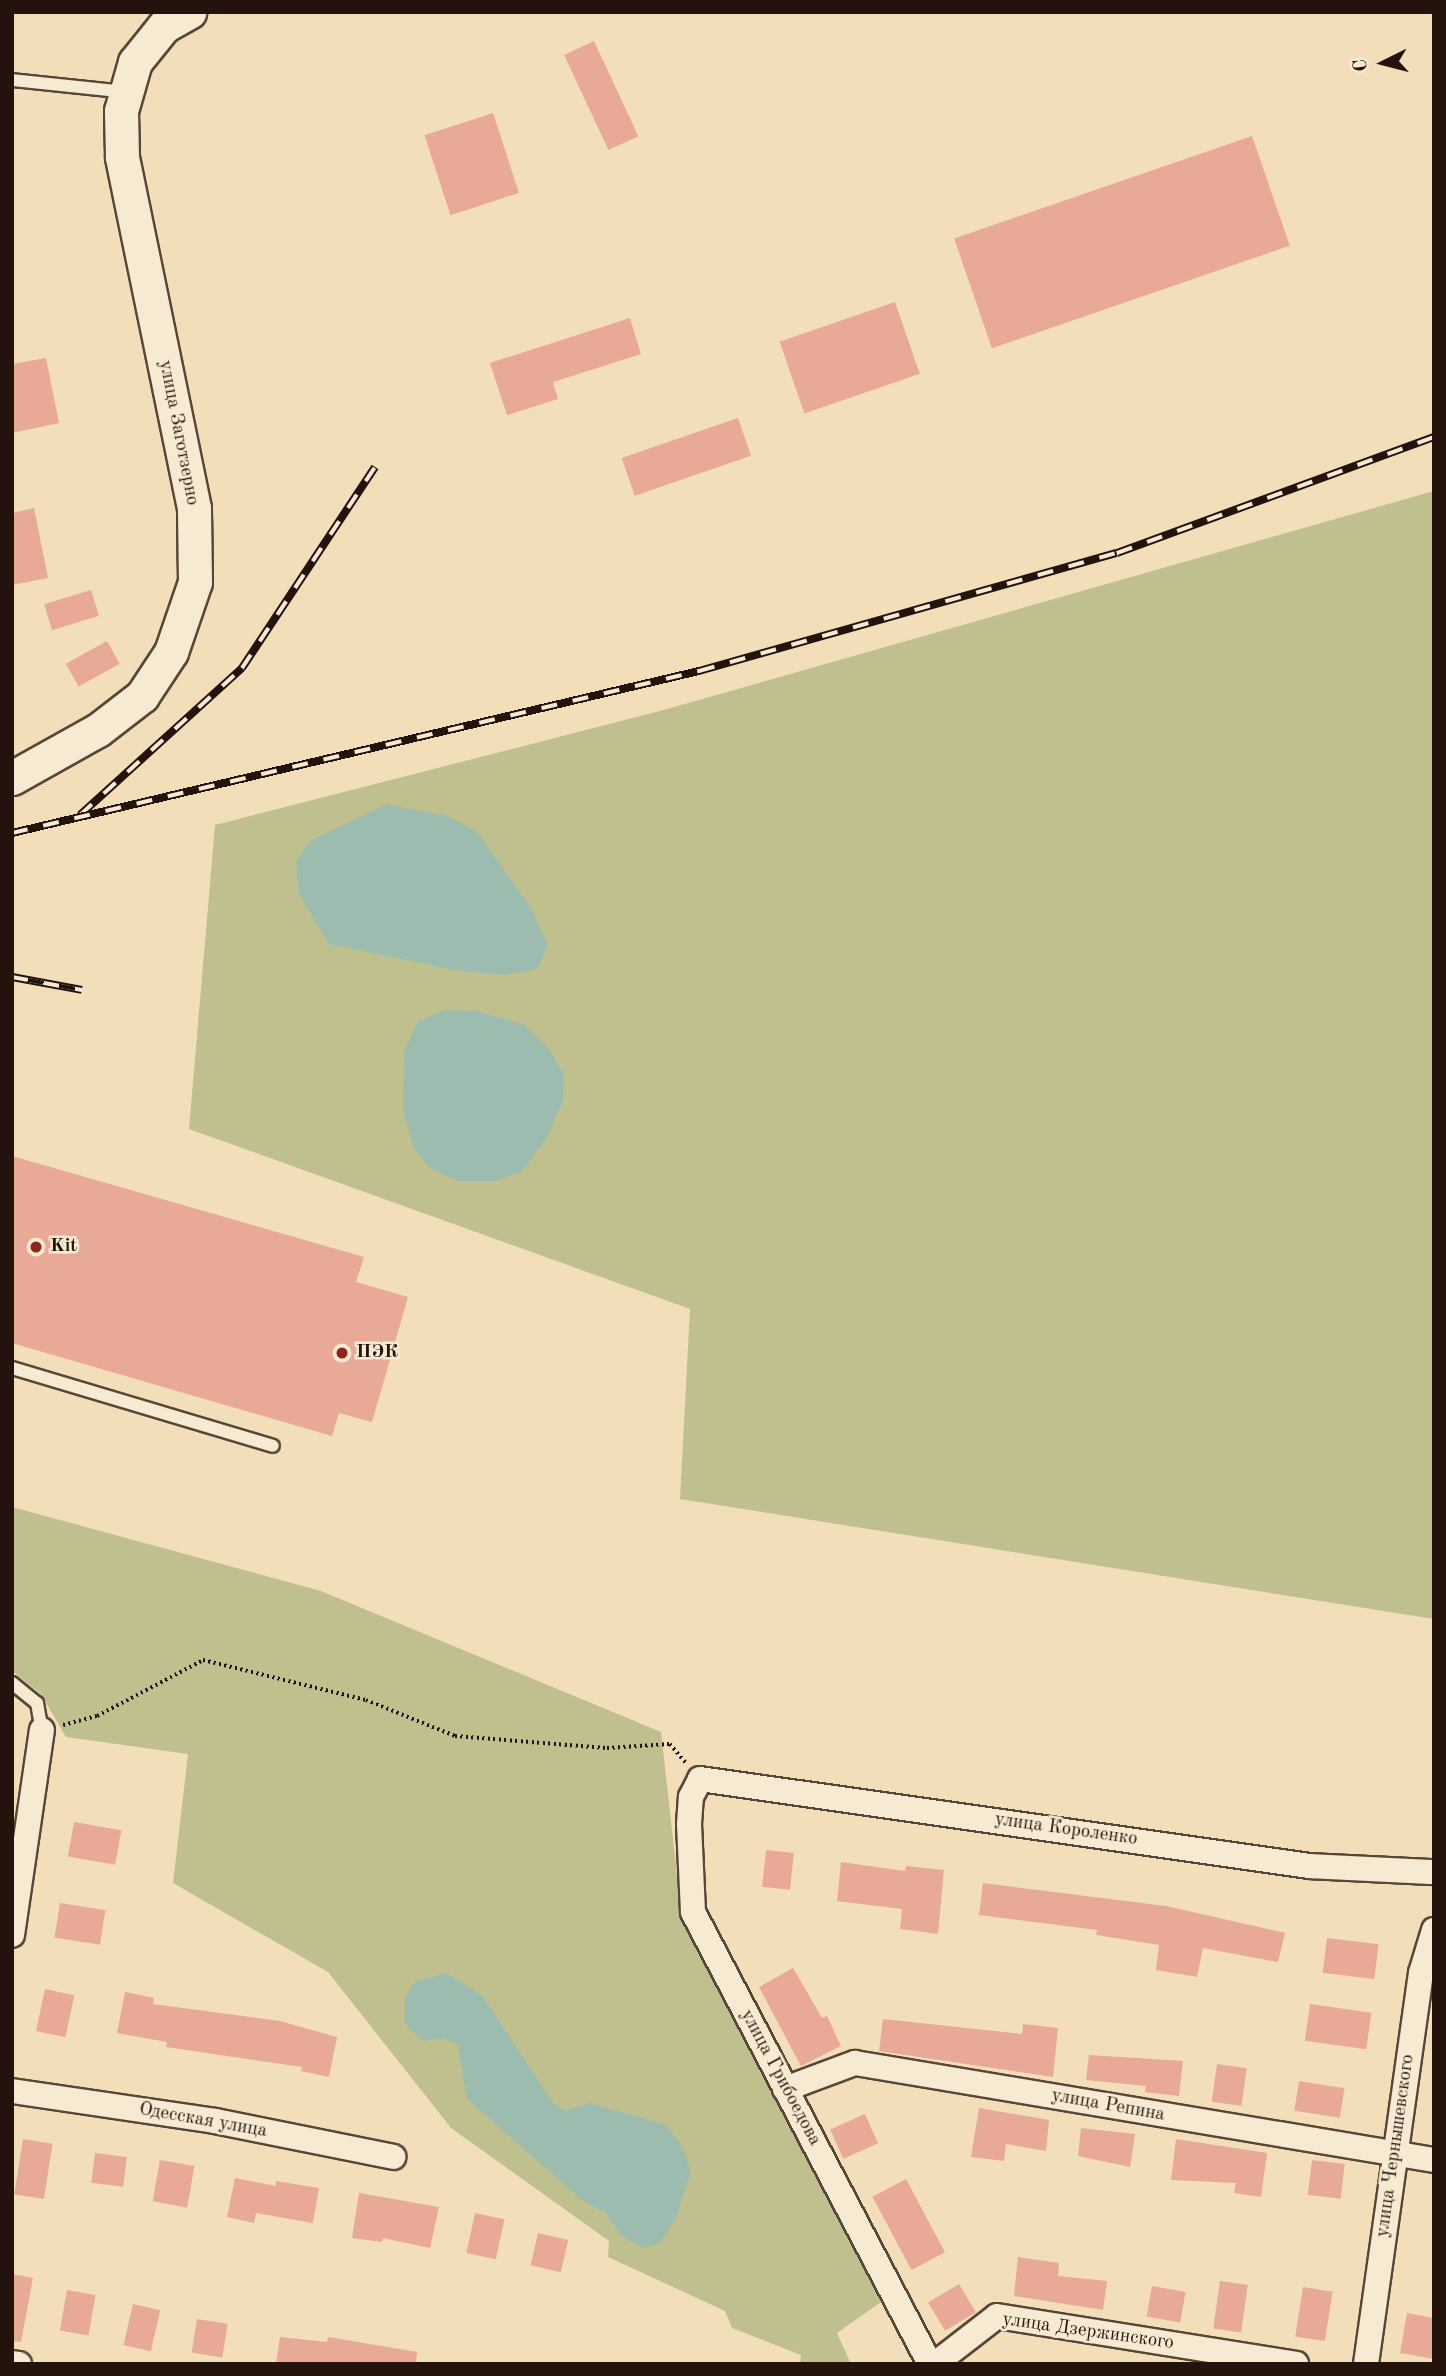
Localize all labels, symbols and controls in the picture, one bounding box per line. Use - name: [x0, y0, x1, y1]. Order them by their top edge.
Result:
- north arrow: [1348, 28, 1418, 98]
- text: С: [1352, 58, 1372, 72]
- street label: улица Заготзерно: [153, 358, 203, 508]
- place label: Kit: [50, 1236, 77, 1258]
- marker: Kit: [28, 1239, 44, 1255]
- place label: ПЭК: [356, 1342, 398, 1364]
- marker: ПЭК: [334, 1345, 350, 1361]
- street label: улица Короленко: [993, 1809, 1139, 1851]
- street label: улица Грибоедова: [734, 2006, 826, 2150]
- street label: улица Чернышевского: [1372, 2053, 1420, 2239]
- street label: улица Репина: [1049, 2085, 1167, 2127]
- street label: Одесская улица: [137, 2099, 269, 2143]
- street label: улица Дзержинского: [1001, 2309, 1175, 2355]

